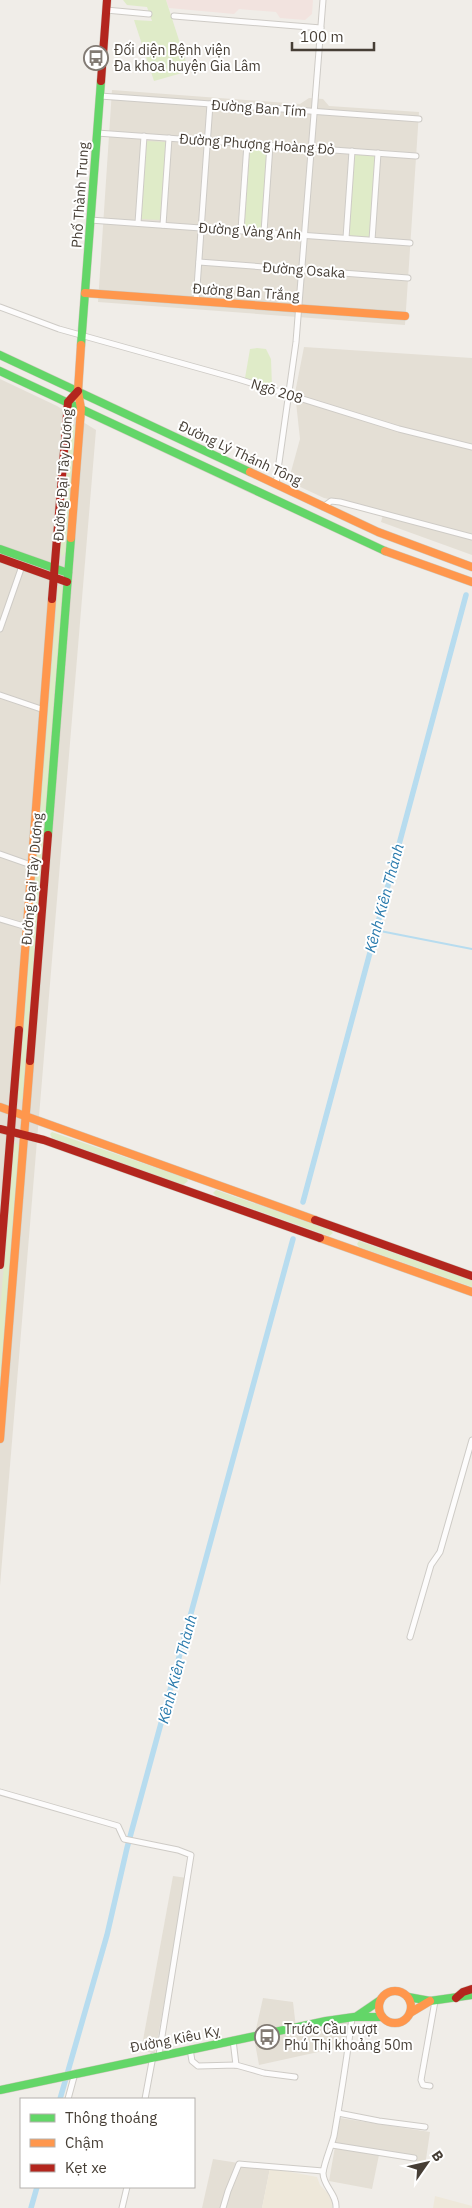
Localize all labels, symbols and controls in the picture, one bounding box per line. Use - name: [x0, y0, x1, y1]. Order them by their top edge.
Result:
- scale bar: [292, 20, 374, 52]
- text: 100 m: [300, 27, 344, 46]
- place label: Đối diện Bệnh viện Đa khoa huyện Gia Lâm: [114, 41, 261, 75]
- bus stop icon: Đối diện Bệnh viện Đa khoa huyện Gia Lâm: [83, 45, 109, 71]
- street label: Đường Ban Tím: [211, 96, 307, 120]
- street label: Đường Phượng Hoàng Đỏ: [179, 130, 336, 158]
- street label: Phố Thành Trung: [67, 141, 93, 249]
- street label: Đường Vàng Anh: [198, 218, 302, 244]
- street label: Đường Osaka: [262, 258, 346, 282]
- street label: Đường Ban Trắng: [192, 279, 301, 305]
- street label: Ngõ 208: [249, 375, 305, 407]
- street label: Đường Đại Tây Dương: [49, 408, 77, 542]
- street label: Đường Lý Thánh Tông: [176, 417, 305, 490]
- street label: Đường Đại Tây Dương: [17, 811, 47, 946]
- water label: Kênh Kiên Thành: [360, 841, 408, 955]
- water label: Kênh Kiên Thành: [153, 1612, 201, 1726]
- place label: Trước Cầu vượt Phú Thị khoảng 50m: [284, 2020, 413, 2054]
- street label: Đường Kiêu Kỵ: [129, 2021, 221, 2057]
- bus stop icon: Trước Cầu vượt Phú Thị khoảng 50m: [254, 2024, 280, 2050]
- legend: [20, 2098, 195, 2188]
- text: Thông thoáng: [65, 2108, 157, 2127]
- text: Chậm: [65, 2133, 104, 2152]
- north arrow: [402, 2138, 452, 2188]
- text: B: [428, 2147, 448, 2165]
- text: Kẹt xe: [65, 2158, 107, 2177]

